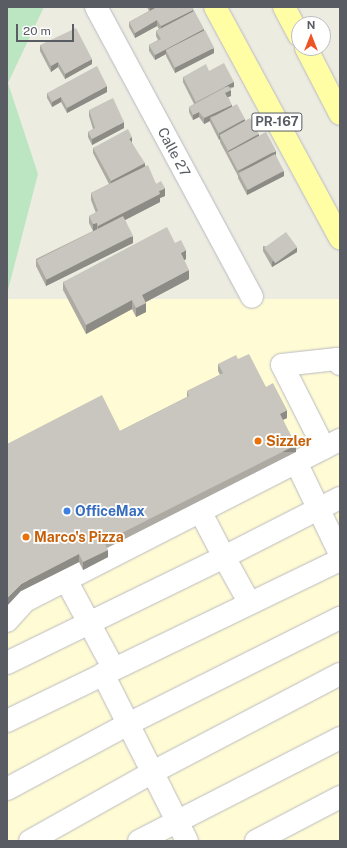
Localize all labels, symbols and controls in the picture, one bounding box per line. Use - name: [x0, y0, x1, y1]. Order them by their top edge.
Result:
- scale bar: [18, 16, 76, 42]
- north arrow: [291, 16, 331, 56]
- text: N: [307, 19, 315, 31]
- text: 20 m: [23, 24, 51, 38]
- road number: PR-167: [251, 111, 303, 133]
- street label: Calle 27: [154, 125, 194, 179]
- place label: Sizzler: [266, 433, 312, 449]
- marker: Sizzler: [253, 436, 263, 446]
- place label: OfficeMax: [75, 503, 145, 519]
- marker: OfficeMax: [62, 506, 72, 516]
- place label: Marco's Pizza: [34, 529, 124, 545]
- marker: Marco's Pizza: [21, 532, 31, 542]

